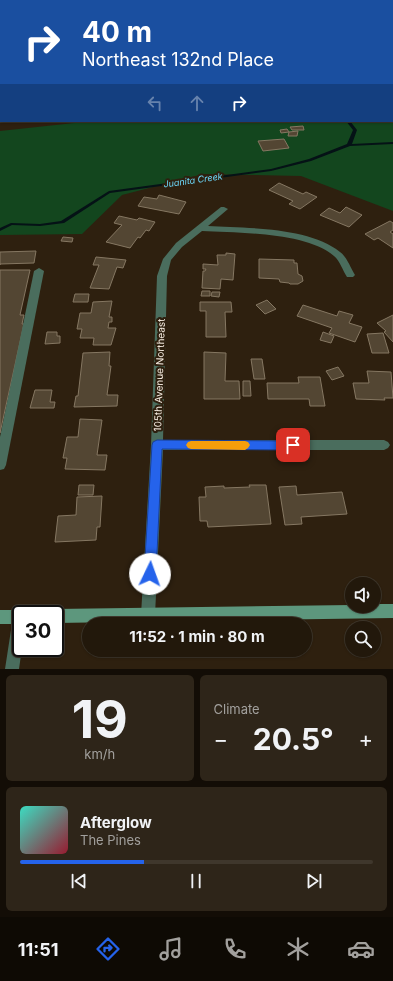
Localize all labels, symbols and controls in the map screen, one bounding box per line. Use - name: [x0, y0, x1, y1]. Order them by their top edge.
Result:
- text: 40 m: [82, 15, 152, 49]
- icon: right: [16, 16, 68, 68]
- text: Northeast 132nd Place: [82, 49, 274, 70]
- icon: left: [144, 92, 166, 114]
- icon: ahead: [186, 92, 208, 114]
- icon: right: [228, 92, 250, 114]
- water label: Juanita Creek: [163, 170, 224, 190]
- street label: 105th Avenue Northeast: [151, 318, 167, 432]
- pin: [276, 428, 310, 462]
- icon: arrive: [282, 434, 304, 456]
- position arrow: [129, 553, 171, 595]
- map controls: [345, 577, 381, 657]
- button: sound: [345, 577, 381, 613]
- speed limit sign: 30: [12, 605, 64, 657]
- button: search: [345, 621, 381, 657]
- text: 11:52 · 1 min · 80 m: [129, 627, 265, 646]
- text: 19: [72, 688, 128, 751]
- text: Climate: [214, 701, 260, 717]
- text: 20.5°: [253, 721, 334, 757]
- text: −: [214, 726, 228, 752]
- text: +: [358, 726, 373, 752]
- text: km/h: [84, 746, 115, 762]
- text: Afterglow: [80, 813, 152, 832]
- text: The Pines: [80, 832, 141, 848]
- icon: previous: [68, 870, 90, 892]
- icon: pause: [185, 870, 207, 892]
- icon: next: [303, 870, 325, 892]
- icon: directions: [94, 935, 122, 963]
- icon: music: [157, 935, 185, 963]
- icon: phone: [221, 935, 249, 963]
- icon: climate: [284, 935, 312, 963]
- icon: car: [347, 935, 375, 963]
- text: 11:51: [18, 939, 58, 960]

